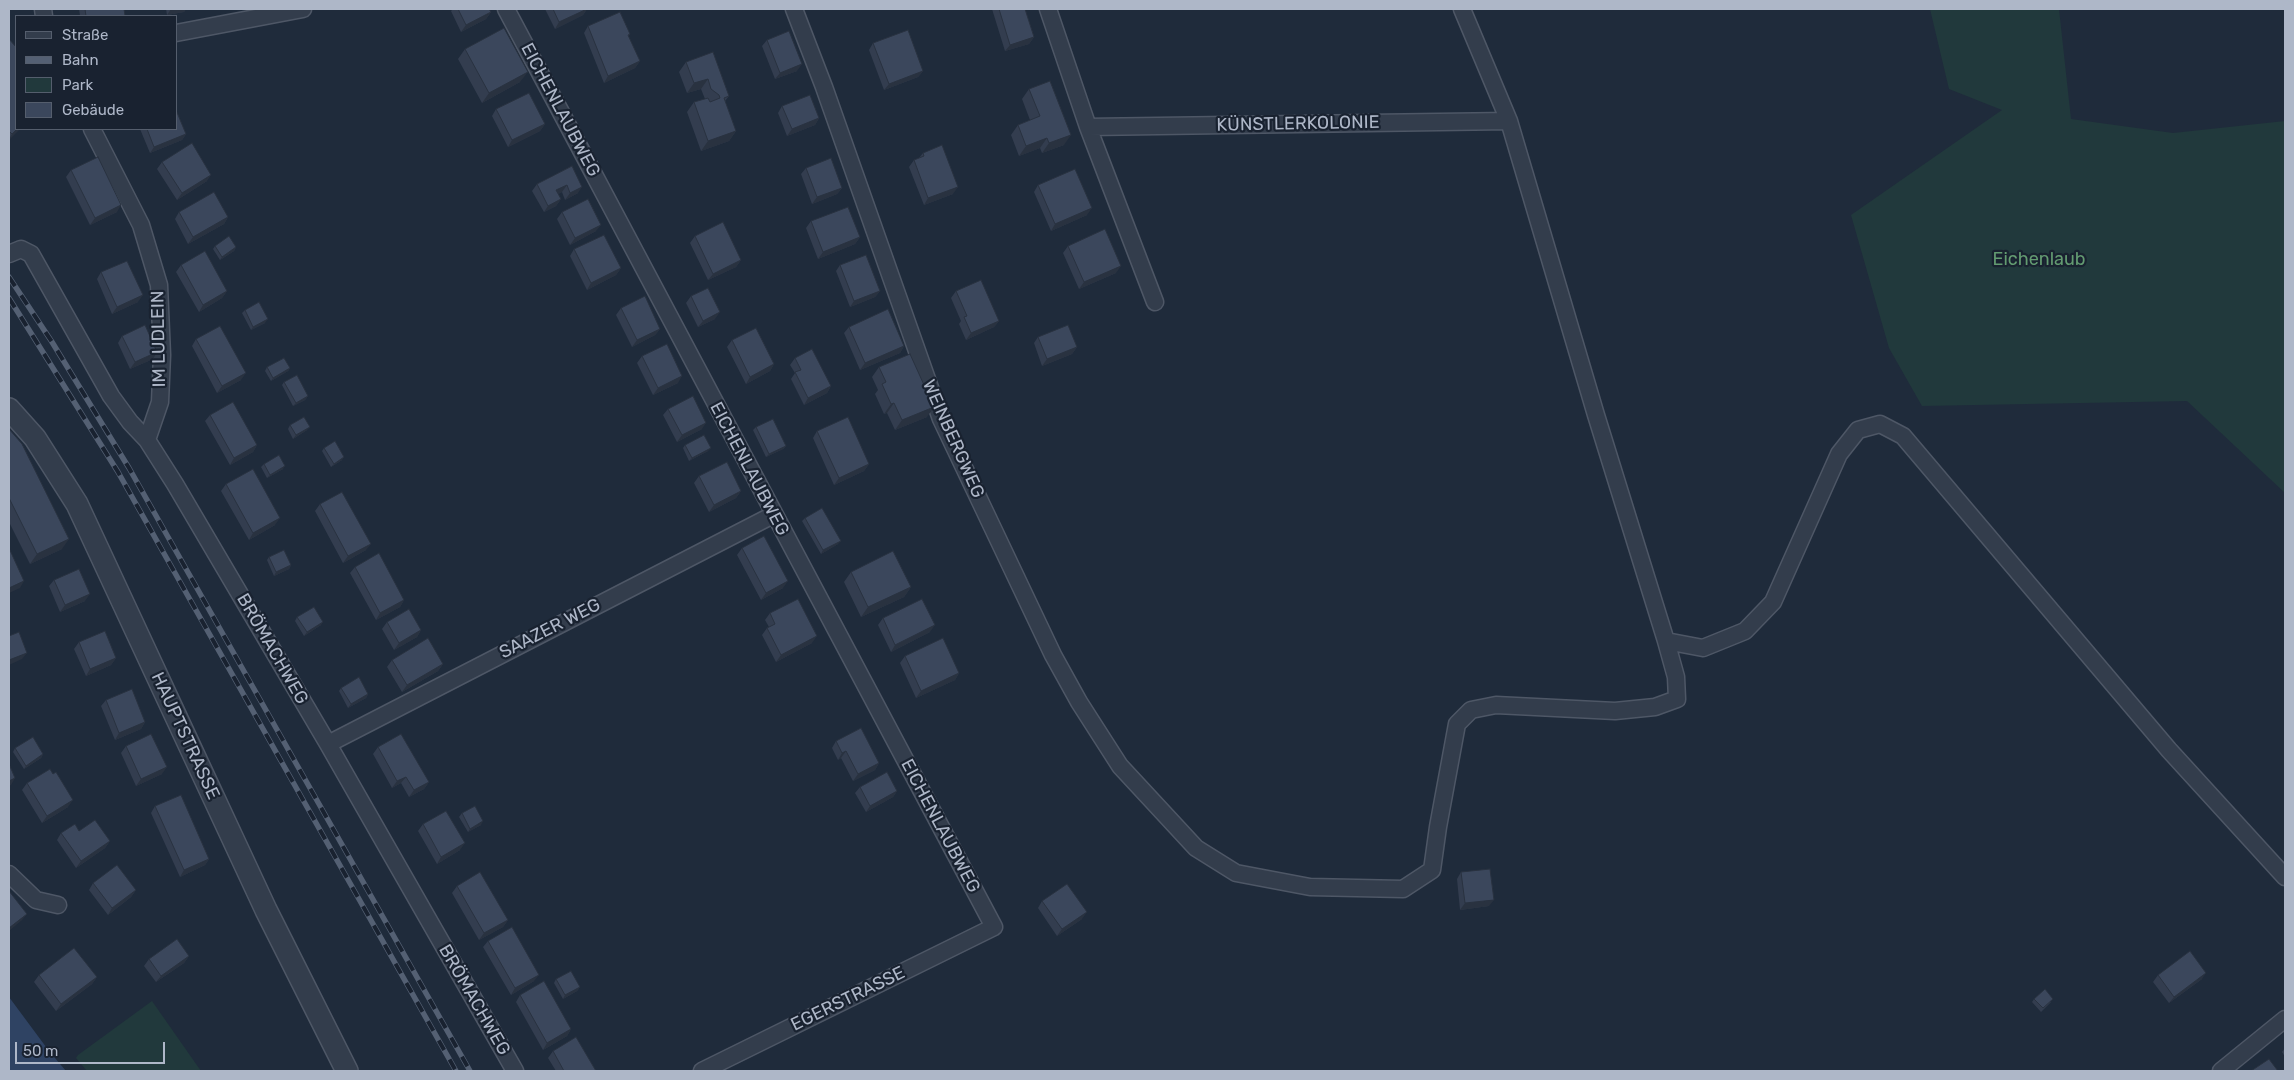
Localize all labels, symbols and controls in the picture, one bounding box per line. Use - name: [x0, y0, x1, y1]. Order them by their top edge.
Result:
- legend: [15, 15, 178, 130]
- text: Straße: [62, 26, 108, 44]
- street label: EICHENLAUBWEG: [516, 40, 604, 180]
- text: Bahn: [62, 51, 99, 69]
- text: Park: [62, 76, 93, 94]
- text: Gebäude: [62, 101, 124, 119]
- street label: KÜNSTLERKOLONIE: [1216, 112, 1380, 136]
- park label: Eichenlaub: [1992, 249, 2086, 271]
- street label: IM LUDLEIN: [147, 290, 171, 388]
- street label: WEINBERGWEG: [917, 377, 989, 501]
- street label: EICHENLAUBWEG: [705, 399, 793, 539]
- street label: BRÖMACHWEG: [232, 590, 312, 708]
- street label: SAAZER WEG: [496, 594, 604, 664]
- street label: HAUPTSTRASSE: [146, 669, 224, 803]
- street label: EICHENLAUBWEG: [896, 756, 984, 896]
- street label: BRÖMACHWEG: [434, 941, 514, 1059]
- street label: EGERSTRASSE: [787, 962, 909, 1036]
- scale bar: [18, 1032, 168, 1064]
- text: 50 m: [23, 1042, 58, 1060]

